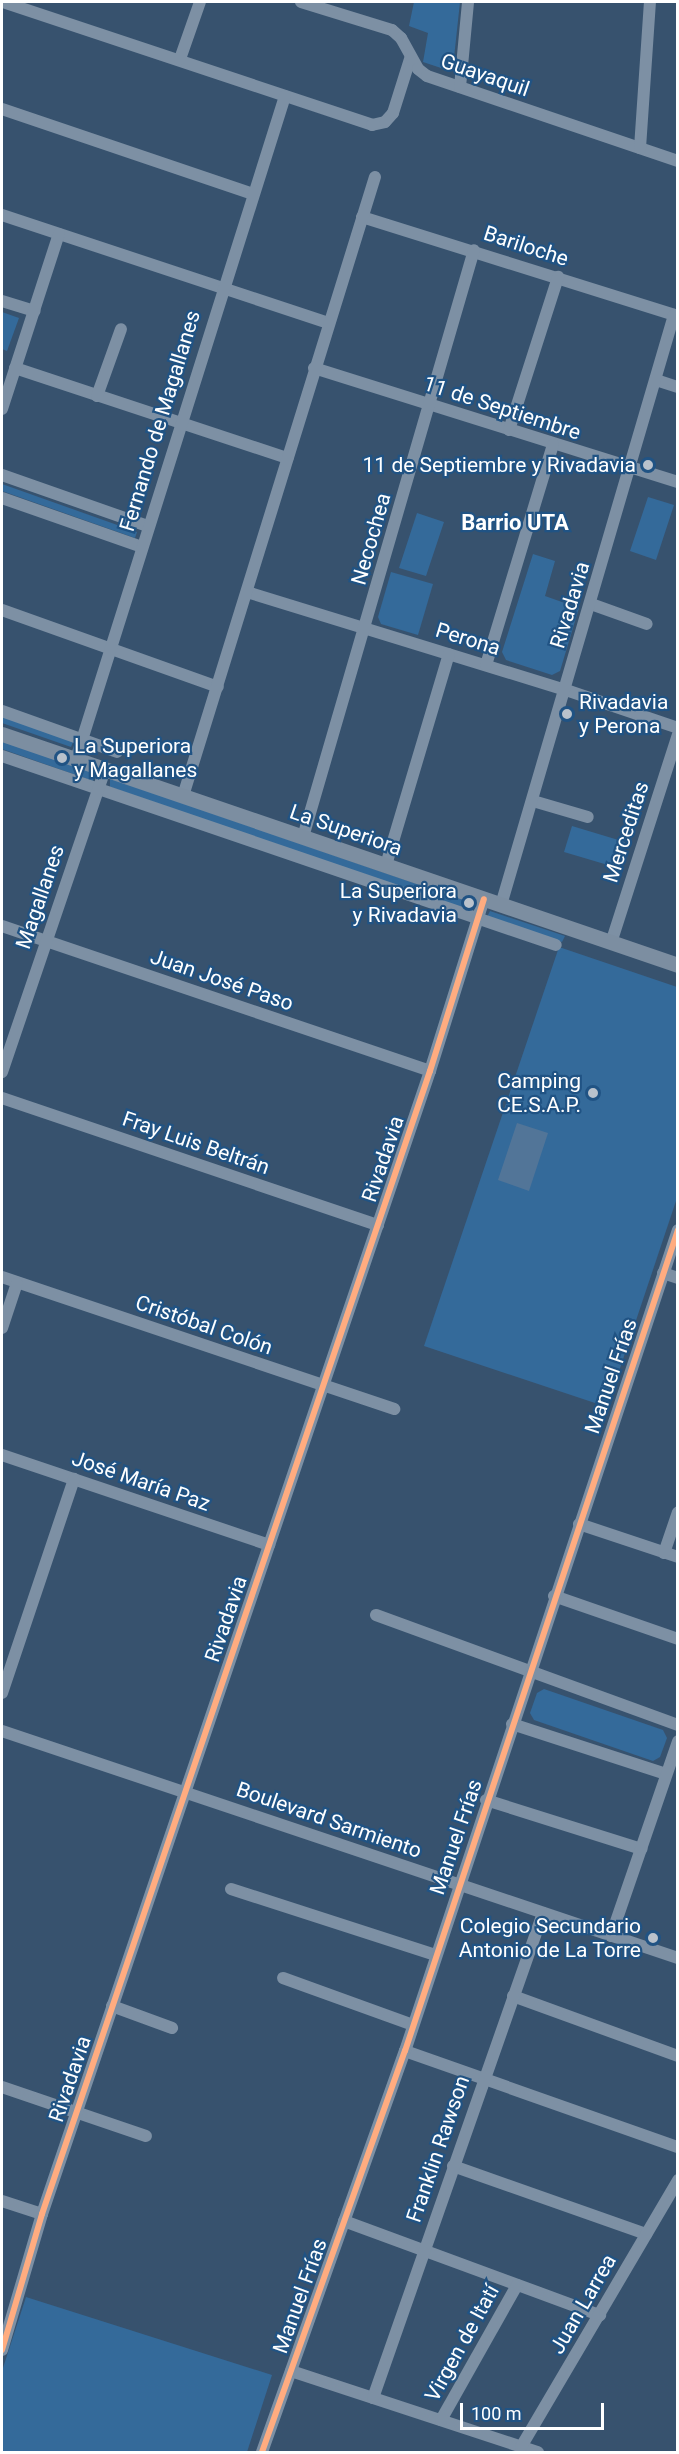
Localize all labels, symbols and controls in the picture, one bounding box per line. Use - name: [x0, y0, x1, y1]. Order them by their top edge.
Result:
- street label: Guayaquil: [437, 48, 533, 102]
- street label: Bariloche: [480, 220, 572, 272]
- street label: Fernando de Magallanes: [114, 308, 206, 534]
- street label: 11 de Septiembre: [420, 371, 584, 445]
- place label: 11 de Septiembre y Rivadavia: [363, 452, 636, 478]
- marker: 11 de Septiembre y Rivadavia: [641, 458, 655, 472]
- street label: Necochea: [346, 490, 396, 588]
- district label: Barrio UTA: [461, 510, 569, 536]
- street label: Rivadavia: [545, 559, 595, 651]
- street label: Perona: [433, 617, 503, 661]
- place label: Rivadavia y Perona: [579, 689, 668, 739]
- marker: Rivadavia y Perona: [560, 707, 574, 721]
- place label: La Superiora y Magallanes: [74, 733, 197, 783]
- marker: La Superiora y Magallanes: [55, 751, 69, 765]
- street label: Merceditas: [598, 778, 654, 886]
- street label: La Superiora: [286, 799, 406, 861]
- street label: Magallanes: [10, 842, 70, 952]
- place label: La Superiora y Rivadavia: [340, 878, 457, 928]
- marker: La Superiora y Rivadavia: [462, 896, 476, 910]
- street label: Juan José Paso: [147, 944, 297, 1016]
- place label: Camping CE.S.A.P.: [497, 1068, 581, 1118]
- marker: Camping CE.S.A.P.: [586, 1086, 600, 1100]
- street label: Fray Luis Beltrán: [119, 1106, 273, 1180]
- street label: Rivadavia: [357, 1113, 409, 1205]
- street label: Cristóbal Colón: [132, 1290, 276, 1360]
- street label: Manuel Frías: [580, 1315, 642, 1437]
- street label: José María Paz: [69, 1446, 213, 1516]
- street label: Rivadavia: [200, 1573, 252, 1665]
- street label: Boulevard Sarmiento: [233, 1776, 425, 1864]
- street label: Manuel Frías: [425, 1776, 487, 1898]
- place label: Colegio Secundario Antonio de La Torre: [458, 1913, 641, 1963]
- marker: Colegio Secundario Antonio de La Torre: [646, 1931, 660, 1945]
- street label: Rivadavia: [44, 2033, 96, 2125]
- street label: Franklin Rawson: [401, 2072, 475, 2226]
- street label: Manuel Frías: [268, 2235, 332, 2357]
- street label: Juan Larrea: [544, 2250, 622, 2358]
- street label: Virgen de Itatí: [420, 2280, 504, 2406]
- scale bar: [463, 2391, 607, 2429]
- text: 100 m: [471, 2403, 522, 2424]

